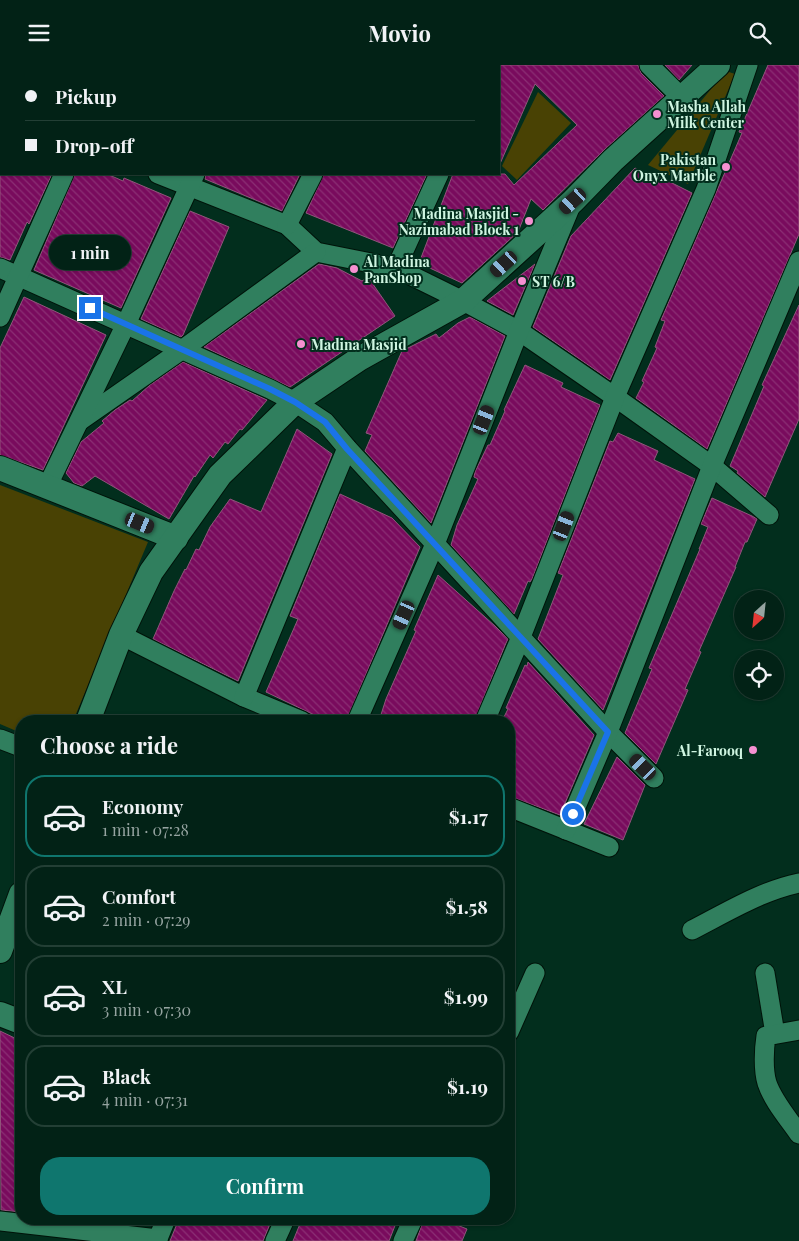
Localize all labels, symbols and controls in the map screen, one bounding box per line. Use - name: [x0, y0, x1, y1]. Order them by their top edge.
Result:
- text: Movio: [368, 18, 431, 48]
- icon: menu: [25, 19, 53, 47]
- icon: search: [746, 19, 774, 47]
- text: Pickup: [55, 83, 117, 109]
- place label: Masha Allah Milk Center: [667, 97, 746, 132]
- marker: Masha Allah Milk Center: [651, 108, 663, 120]
- text: Drop-off: [55, 132, 133, 158]
- place label: Pakistan Onyx Marble: [633, 150, 716, 185]
- marker: Pakistan Onyx Marble: [720, 161, 732, 173]
- car: [556, 185, 589, 217]
- place label: Madina Masjid - Nazimabad Block 1: [399, 204, 519, 239]
- marker: Madina Masjid - Nazimabad Block 1: [523, 215, 535, 227]
- callout: 1 min: [49, 235, 131, 271]
- text: 1 min: [70, 242, 110, 263]
- car: [487, 248, 520, 280]
- place label: Al Madina PanShop: [363, 252, 430, 287]
- marker: Al Madina PanShop: [348, 263, 360, 275]
- place label: ST 6/B: [532, 272, 575, 291]
- marker: ST 6/B: [516, 275, 528, 287]
- route end: [79, 297, 101, 319]
- place label: Madina Masjid: [311, 335, 407, 354]
- marker: Madina Masjid: [295, 338, 307, 350]
- car: [471, 403, 496, 437]
- car: [551, 509, 576, 543]
- car: [123, 510, 156, 536]
- north arrow: [734, 590, 784, 640]
- map controls: [734, 590, 784, 700]
- car: [391, 598, 416, 632]
- button: locate: [734, 650, 784, 700]
- text: Choose a ride: [40, 730, 178, 760]
- place label: Al-Farooq: [676, 741, 744, 760]
- marker: Al-Farooq: [747, 744, 759, 756]
- car: [626, 751, 659, 783]
- text: Economy: [102, 793, 183, 819]
- icon: car: [42, 794, 87, 839]
- text: $1.17: [449, 803, 488, 829]
- route start: [562, 803, 584, 825]
- text: 1 min · 07:28: [102, 819, 189, 840]
- text: Comfort: [102, 883, 176, 909]
- icon: car: [42, 884, 87, 929]
- text: $1.58: [446, 893, 488, 919]
- text: 2 min · 07:29: [102, 909, 190, 930]
- text: XL: [102, 973, 127, 999]
- icon: car: [42, 974, 87, 1019]
- text: $1.99: [444, 983, 488, 1009]
- text: 3 min · 07:30: [102, 999, 191, 1020]
- text: Black: [102, 1063, 151, 1089]
- icon: car: [42, 1064, 87, 1109]
- text: $1.19: [447, 1073, 488, 1099]
- text: 4 min · 07:31: [102, 1089, 188, 1110]
- button: Confirm: [40, 1157, 490, 1215]

